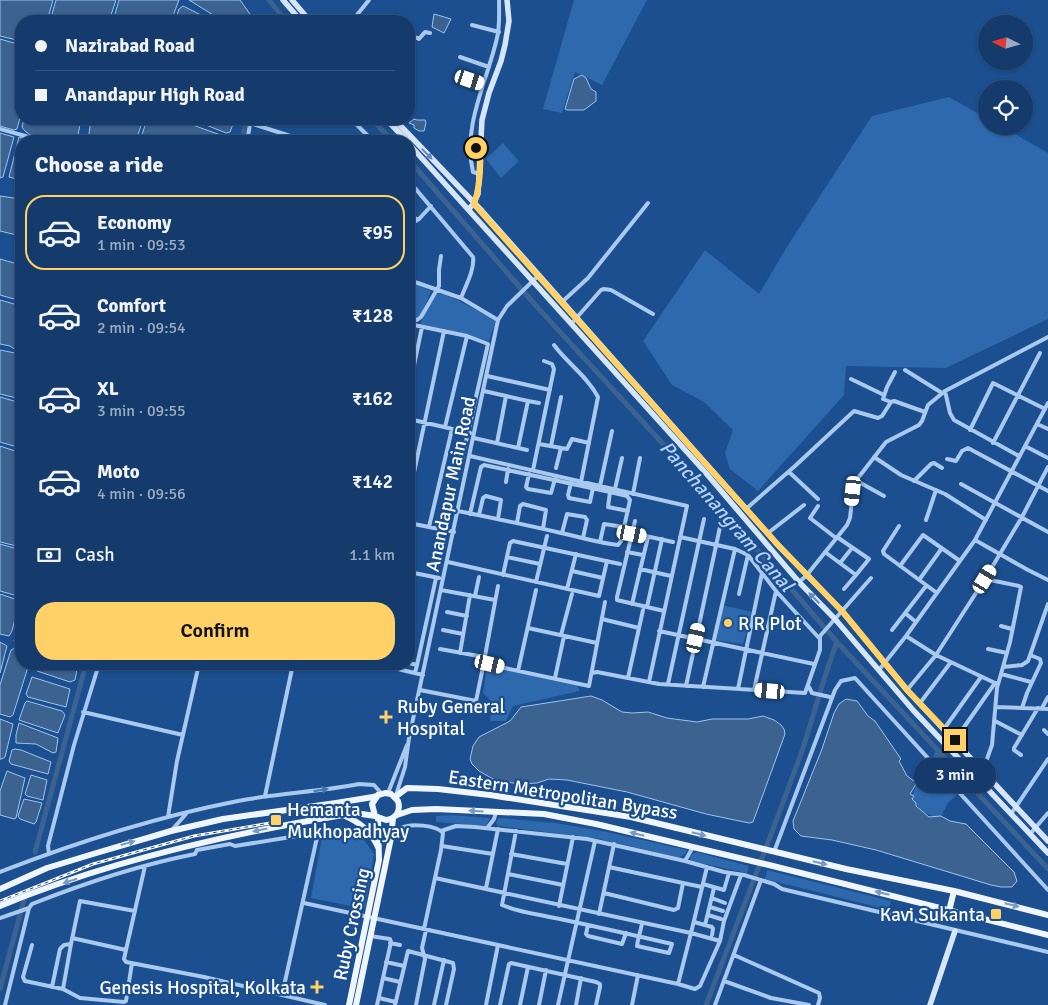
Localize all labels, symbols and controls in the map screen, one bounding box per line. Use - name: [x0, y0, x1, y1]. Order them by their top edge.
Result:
- north arrow: [978, 15, 1032, 70]
- map controls: [978, 15, 1033, 135]
- text: Nazirabad Road: [65, 34, 195, 58]
- car: [453, 68, 486, 92]
- button: locate: [978, 80, 1033, 135]
- text: Anandapur High Road: [65, 83, 245, 107]
- route start: [465, 137, 487, 159]
- one-way arrow: [421, 148, 433, 160]
- text: Choose a ride: [35, 151, 163, 178]
- icon: car: [37, 210, 82, 255]
- text: Economy: [97, 211, 171, 235]
- text: ₹95: [362, 221, 393, 245]
- text: 1 min · 09:53: [97, 235, 186, 255]
- icon: car: [37, 293, 82, 338]
- text: Comfort: [97, 294, 166, 318]
- text: ₹128: [352, 304, 393, 328]
- text: 2 min · 09:54: [97, 318, 186, 338]
- icon: car: [37, 376, 82, 421]
- text: XL: [97, 377, 119, 401]
- text: ₹162: [352, 387, 393, 411]
- street label: Anandapur Main Road: [421, 394, 481, 574]
- text: 3 min · 09:55: [97, 401, 186, 421]
- water label: Panchanangram Canal: [654, 436, 800, 598]
- icon: car: [37, 459, 82, 504]
- text: Moto: [97, 460, 140, 484]
- text: ₹142: [352, 470, 393, 494]
- car: [843, 475, 862, 507]
- text: 4 min · 09:56: [97, 484, 186, 504]
- car: [615, 524, 648, 544]
- icon: cash: [35, 541, 63, 569]
- text: Cash: [75, 543, 115, 567]
- text: 1.1 km: [349, 545, 395, 565]
- car: [970, 562, 999, 596]
- one-way arrow: [808, 592, 820, 604]
- button: Confirm: [35, 602, 395, 660]
- place label: R R Plot: [738, 612, 802, 636]
- marker: R R Plot: [722, 617, 734, 629]
- car: [685, 622, 706, 654]
- car: [473, 653, 506, 675]
- car: [754, 682, 785, 700]
- place label: Ruby General Hospital: [397, 695, 505, 741]
- marker: Ruby General Hospital: [379, 710, 393, 724]
- route end: [944, 729, 966, 751]
- callout: 3 min: [914, 758, 996, 792]
- street label: Eastern Metropolitan Bypass: [446, 765, 679, 825]
- text: 3 min: [936, 765, 974, 785]
- one-way arrow: [314, 786, 330, 794]
- place label: Hemanta Mukhopadhyay: [287, 798, 409, 844]
- one-way arrow: [468, 806, 484, 814]
- marker: Hemanta Mukhopadhyay: [269, 813, 283, 827]
- one-way arrow: [252, 827, 268, 835]
- one-way arrow: [629, 829, 644, 837]
- one-way arrow: [692, 830, 707, 838]
- one-way arrow: [121, 839, 136, 847]
- one-way arrow: [812, 859, 827, 867]
- street label: Ruby Crossing: [328, 866, 376, 983]
- one-way arrow: [62, 878, 77, 885]
- one-way arrow: [874, 889, 889, 897]
- one-way arrow: [1005, 901, 1020, 909]
- place label: Kavi Sukanta: [880, 903, 985, 927]
- marker: Kavi Sukanta: [989, 907, 1003, 921]
- place label: Genesis Hospital, Kolkata: [99, 976, 306, 1000]
- marker: Genesis Hospital, Kolkata: [310, 980, 324, 994]

